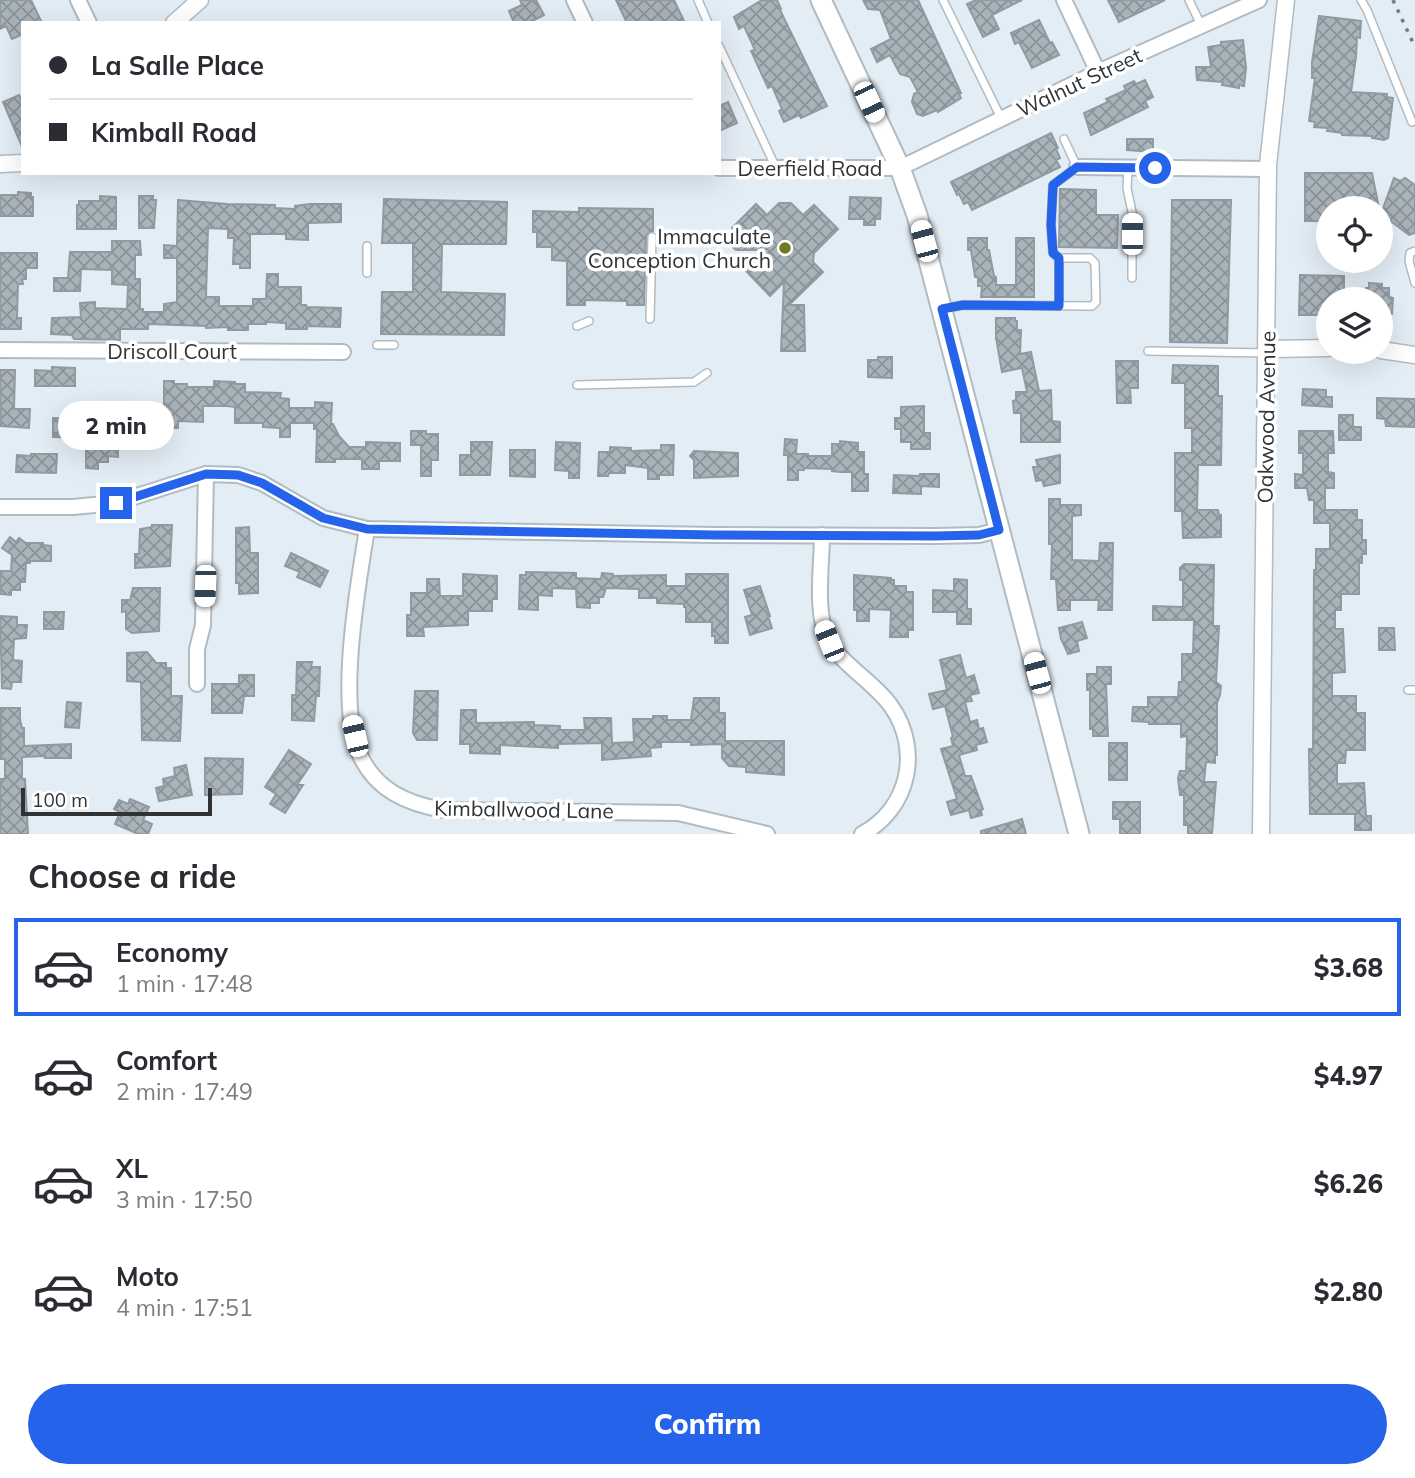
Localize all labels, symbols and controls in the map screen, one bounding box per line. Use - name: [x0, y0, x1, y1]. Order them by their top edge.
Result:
- street label: Walnut Street: [1012, 42, 1146, 122]
- text: La Salle Place: [91, 49, 264, 82]
- car: [851, 79, 888, 125]
- text: Kimball Road: [91, 116, 257, 149]
- route start: [1139, 152, 1171, 184]
- street label: Deerfield Road: [738, 155, 882, 181]
- map controls: [1316, 196, 1393, 364]
- button: locate: [1316, 196, 1393, 273]
- car: [1122, 213, 1143, 255]
- car: [909, 218, 940, 264]
- place label: Immaculate Conception Church: [588, 223, 771, 273]
- marker: Immaculate Conception Church: [777, 240, 793, 256]
- button: layers: [1316, 287, 1393, 364]
- street label: Oakwood Avenue: [1251, 330, 1281, 504]
- street label: Driscoll Court: [107, 338, 237, 364]
- callout: 2 min: [58, 402, 174, 450]
- text: 2 min: [85, 411, 147, 440]
- route end: [100, 487, 132, 519]
- car: [194, 565, 217, 607]
- car: [812, 618, 847, 664]
- car: [1022, 650, 1053, 696]
- car: [341, 713, 370, 759]
- scale bar: [21, 785, 212, 817]
- text: 100 m: [32, 788, 88, 812]
- street label: Kimballwood Lane: [434, 794, 614, 824]
- text: Choose a ride: [28, 856, 236, 896]
- icon: car: [32, 936, 95, 999]
- text: Economy: [116, 936, 228, 969]
- text: $3.68: [1314, 951, 1383, 984]
- text: 1 min · 17:48: [116, 969, 253, 998]
- icon: car: [32, 1044, 95, 1107]
- text: Comfort: [116, 1044, 217, 1077]
- text: $4.97: [1314, 1059, 1383, 1092]
- text: 2 min · 17:49: [116, 1077, 253, 1106]
- icon: car: [32, 1152, 95, 1215]
- text: XL: [116, 1152, 148, 1185]
- text: $6.26: [1314, 1167, 1383, 1200]
- text: 3 min · 17:50: [116, 1185, 253, 1214]
- icon: car: [32, 1260, 95, 1323]
- text: Moto: [116, 1260, 179, 1293]
- text: $2.80: [1314, 1275, 1383, 1308]
- text: 4 min · 17:51: [116, 1293, 253, 1322]
- button: Confirm: [28, 1384, 1387, 1464]

